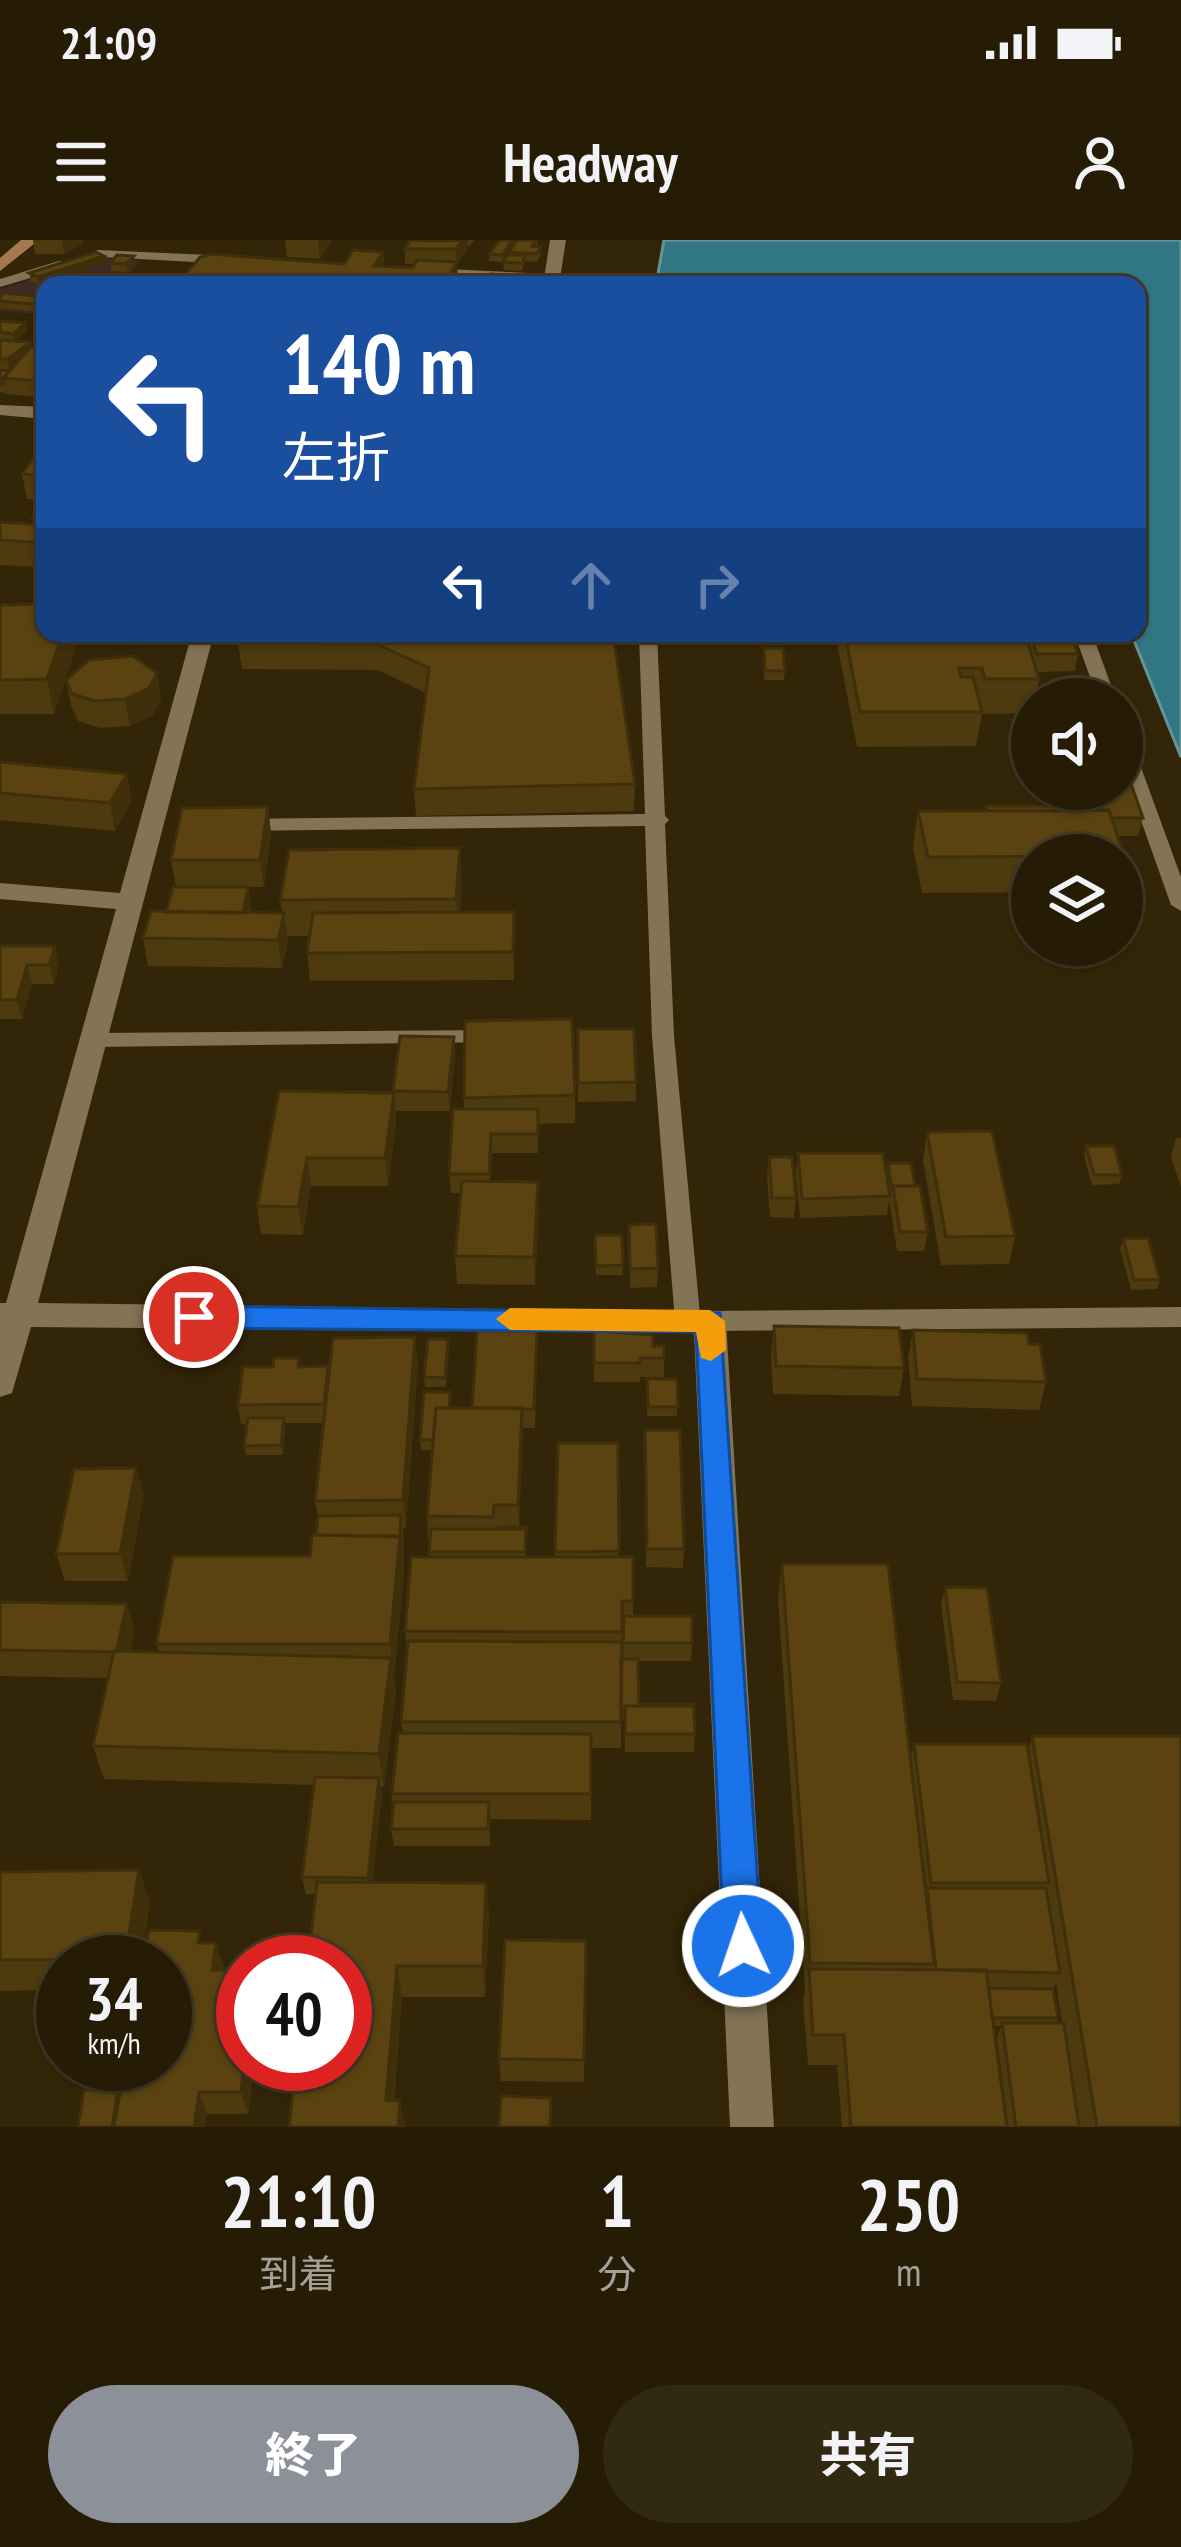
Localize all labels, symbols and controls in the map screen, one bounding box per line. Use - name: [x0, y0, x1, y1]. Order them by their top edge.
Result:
- text: 21:09: [60, 13, 157, 71]
- text: Headway: [503, 127, 678, 197]
- icon: menu: [48, 129, 114, 195]
- icon: person: [1067, 129, 1133, 195]
- text: 140 m: [282, 308, 475, 417]
- icon: left: [84, 324, 240, 480]
- text: 左折: [282, 422, 390, 492]
- icon: left: [432, 552, 498, 618]
- icon: ahead: [558, 552, 624, 618]
- icon: right: [684, 552, 750, 618]
- map controls: [1011, 678, 1143, 966]
- button: sound: [1011, 678, 1143, 810]
- button: layers: [1011, 834, 1143, 966]
- pin: [143, 1266, 245, 1368]
- icon: arrive: [161, 1284, 227, 1350]
- position arrow: [680, 1883, 806, 2009]
- speed limit sign: 40: [216, 1935, 372, 2091]
- text: 34: [85, 1959, 143, 2037]
- text: km/h: [87, 2023, 141, 2062]
- text: 21:10: [221, 2154, 376, 2247]
- text: 1: [600, 2154, 634, 2247]
- text: 250: [857, 2157, 960, 2250]
- text: m: [896, 2246, 921, 2297]
- text: 到着: [260, 2248, 338, 2299]
- text: 分: [597, 2248, 636, 2299]
- button: 終了: [48, 2385, 579, 2523]
- button: 共有: [603, 2385, 1133, 2523]

